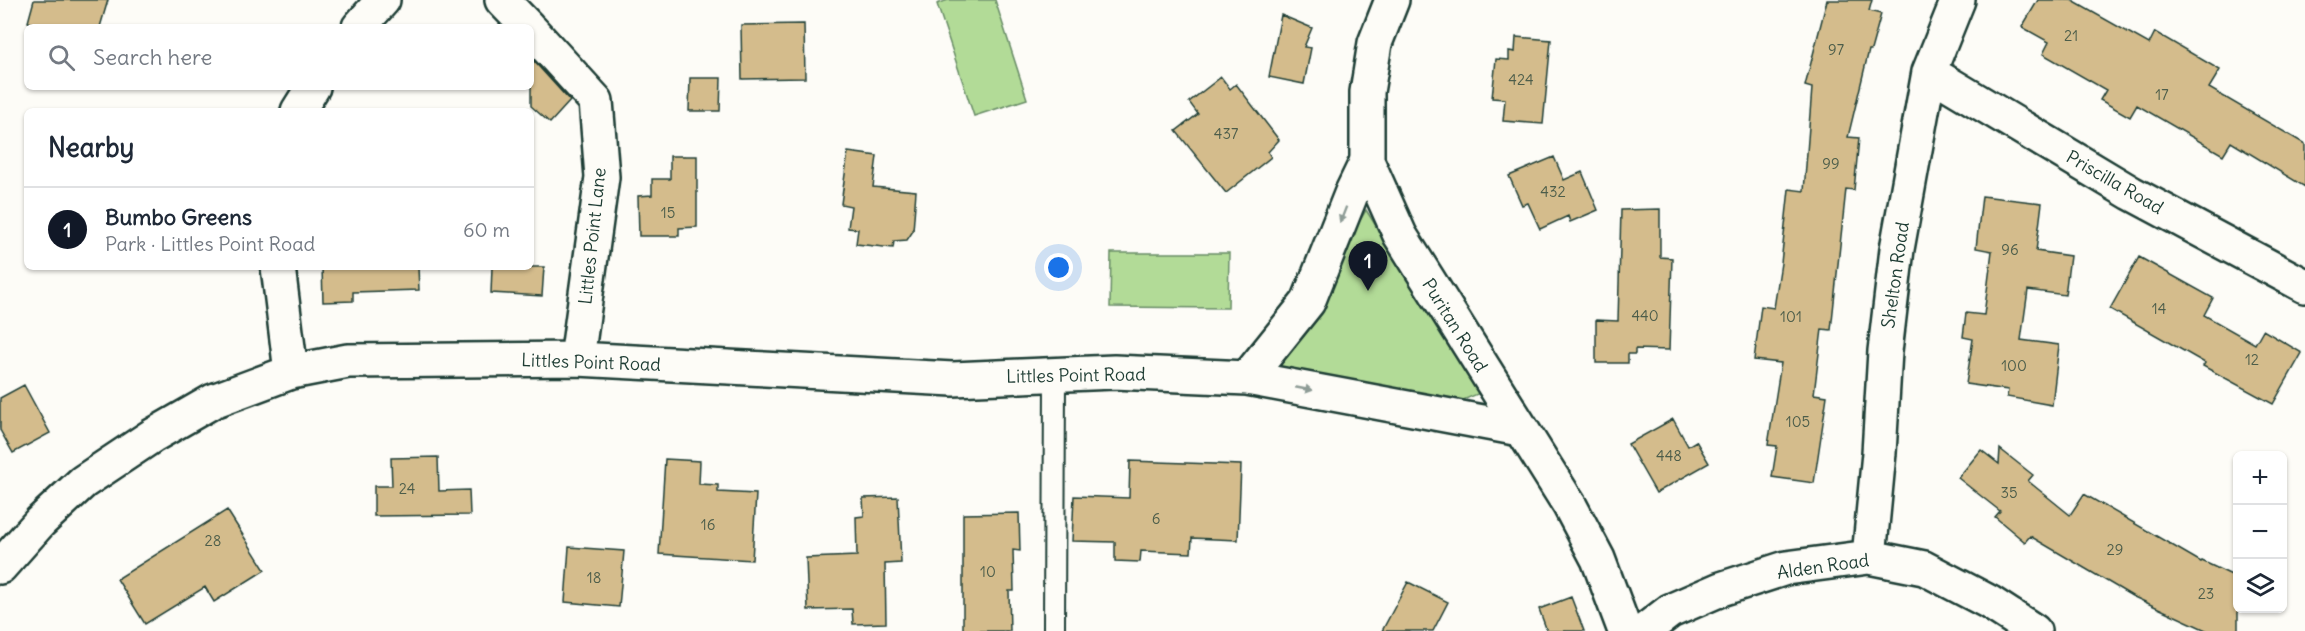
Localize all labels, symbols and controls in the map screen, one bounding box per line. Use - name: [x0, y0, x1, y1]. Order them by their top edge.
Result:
- search box: [24, 24, 534, 90]
- house number: 21: [2064, 26, 2078, 45]
- house number: 97: [1828, 40, 1844, 59]
- icon: search: [45, 41, 78, 74]
- text: Search here: [93, 43, 212, 71]
- house number: 424: [1508, 70, 1534, 89]
- house number: 17: [2155, 85, 2169, 104]
- house number: 437: [1214, 124, 1238, 143]
- text: Nearby: [48, 131, 134, 164]
- street label: Priscilla Road: [2062, 145, 2168, 219]
- house number: 99: [1822, 154, 1840, 173]
- street label: Littles Point Lane: [573, 166, 611, 306]
- house number: 432: [1540, 182, 1566, 201]
- text: Bumbo Greens: [105, 203, 252, 231]
- house number: 15: [661, 203, 675, 222]
- one-way arrow: [1338, 206, 1348, 224]
- text: 1: [64, 217, 71, 242]
- text: 60 m: [463, 217, 510, 242]
- street label: Shelton Road: [1876, 220, 1914, 330]
- text: Park · Littles Point Road: [105, 231, 315, 256]
- house number: 96: [2001, 240, 2019, 259]
- pin: 1: [1348, 242, 1388, 291]
- your location: [1044, 253, 1073, 282]
- street label: Puritan Road: [1417, 274, 1493, 376]
- house number: 14: [2152, 299, 2167, 318]
- house number: 440: [1631, 306, 1659, 325]
- house number: 101: [1780, 307, 1802, 326]
- street label: Littles Point Road: [521, 348, 662, 376]
- house number: 12: [2245, 350, 2259, 369]
- house number: 100: [2001, 356, 2027, 375]
- street label: Littles Point Road: [1006, 362, 1146, 388]
- one-way arrow: [1295, 385, 1314, 394]
- house number: 105: [1786, 412, 1810, 431]
- house number: 448: [1656, 446, 1682, 465]
- map controls: [2233, 451, 2287, 613]
- button: +: [2233, 451, 2287, 505]
- house number: 24: [399, 479, 416, 498]
- house number: 35: [2000, 483, 2018, 502]
- button: −: [2233, 505, 2287, 559]
- house number: 6: [1152, 509, 1160, 528]
- house number: 16: [701, 515, 715, 534]
- house number: 28: [205, 531, 221, 550]
- house number: 29: [2107, 540, 2123, 559]
- street label: Alden Road: [1775, 548, 1871, 584]
- button: layers: [2233, 559, 2287, 613]
- house number: 10: [980, 562, 996, 581]
- house number: 18: [587, 568, 601, 587]
- house number: 23: [2198, 584, 2214, 603]

